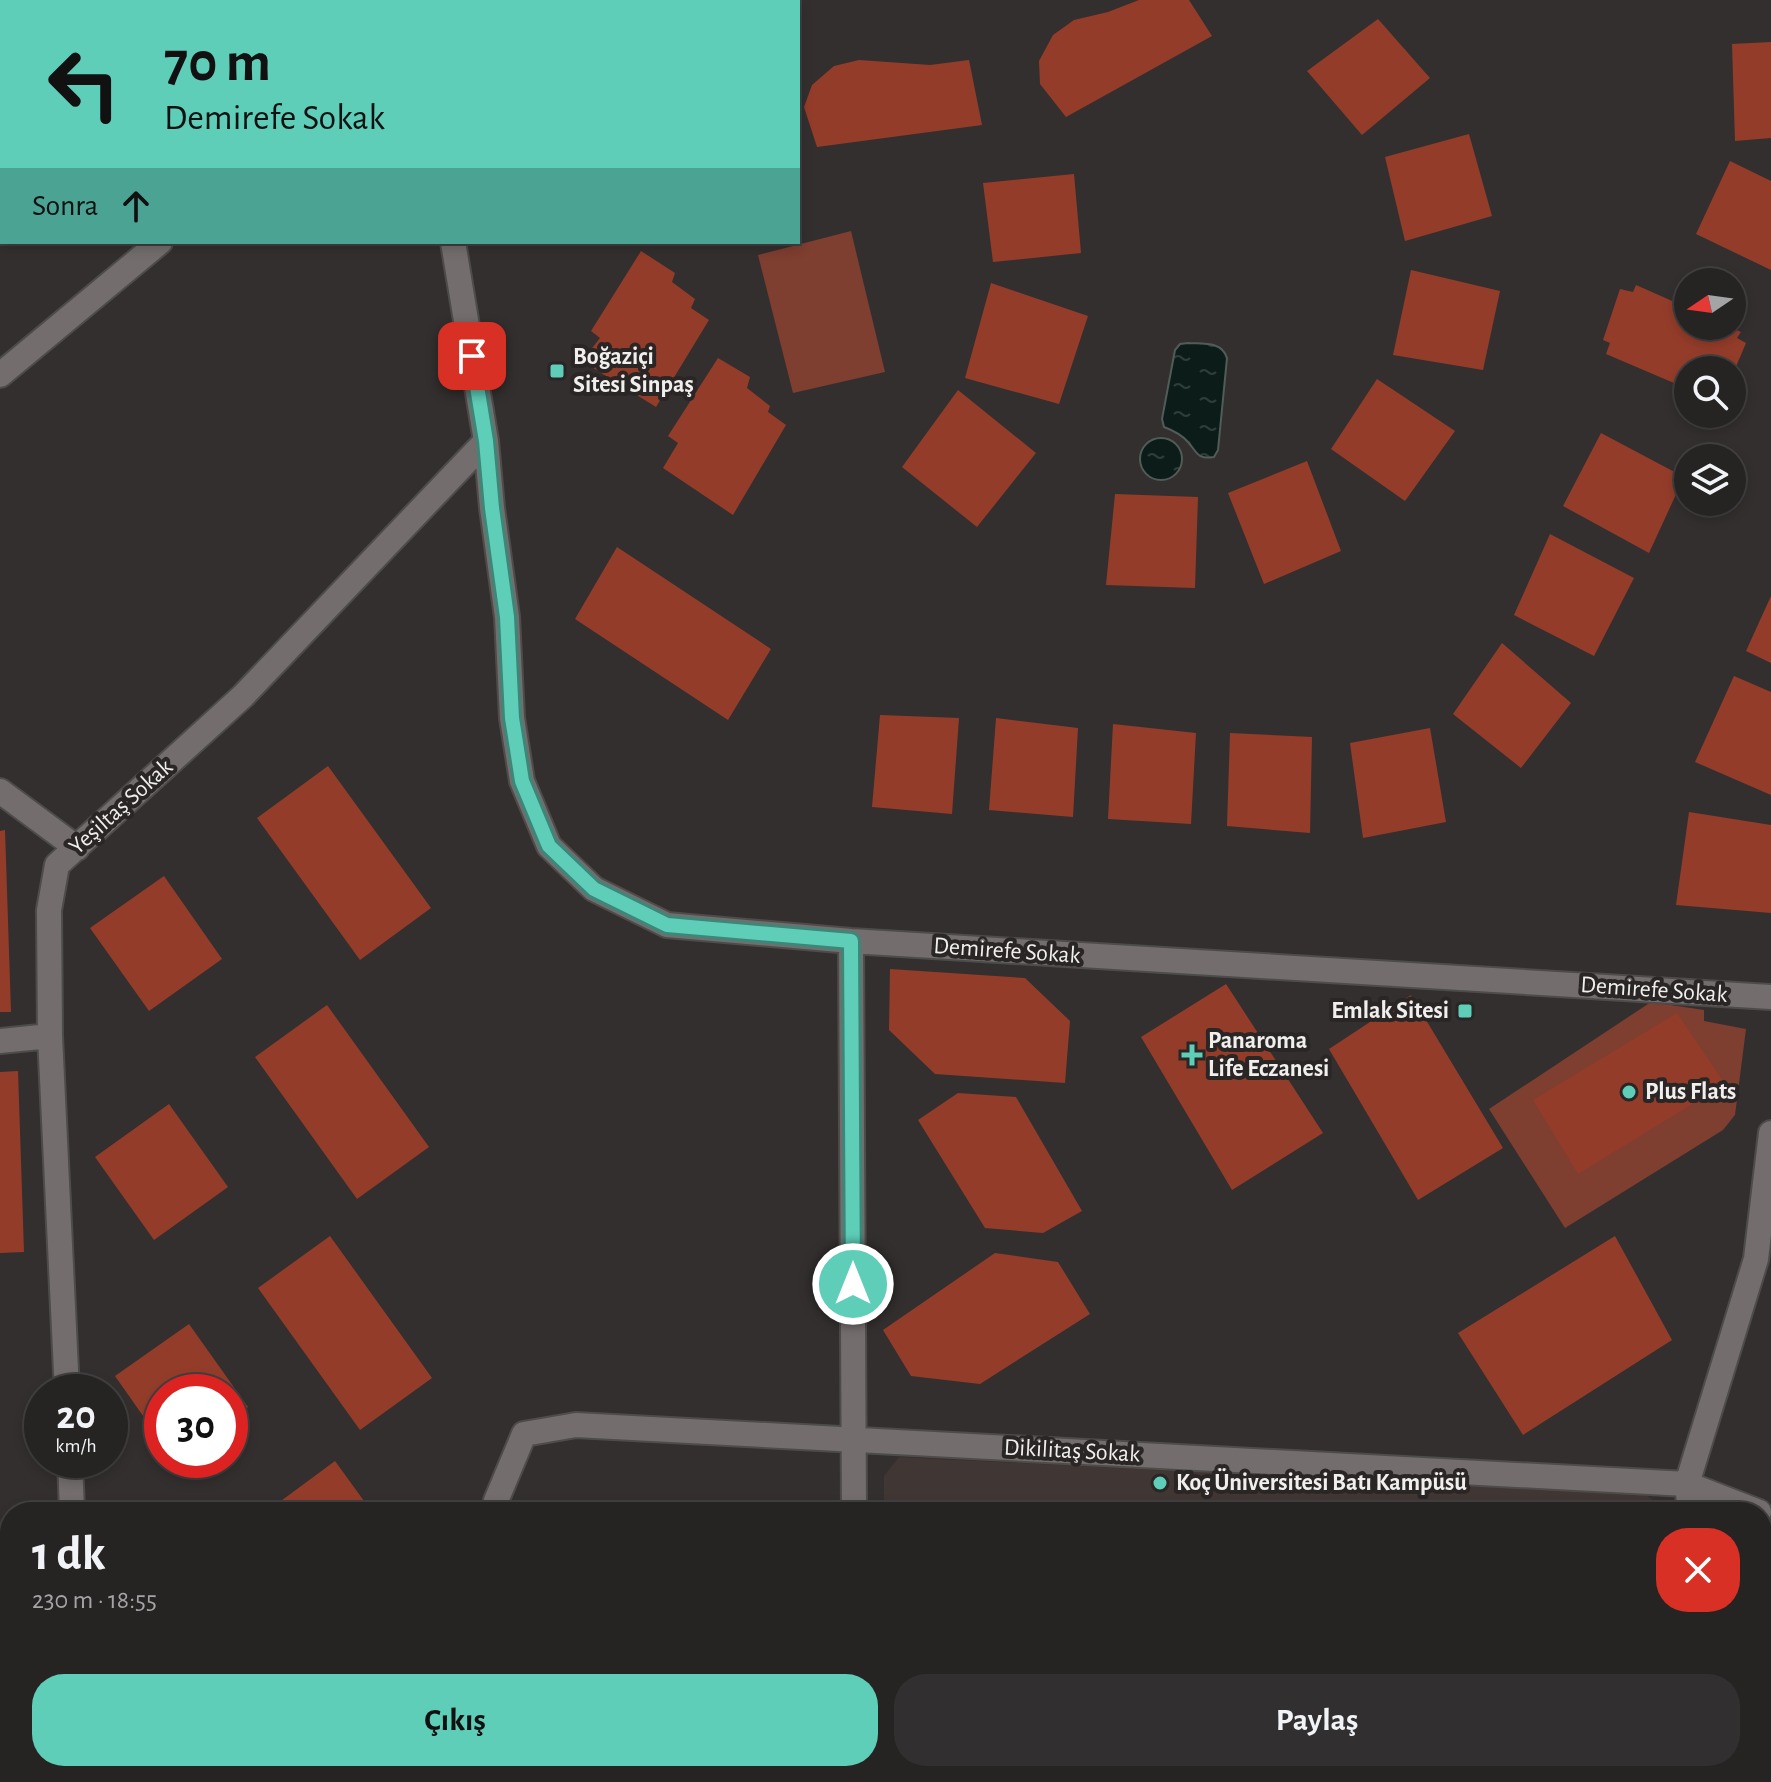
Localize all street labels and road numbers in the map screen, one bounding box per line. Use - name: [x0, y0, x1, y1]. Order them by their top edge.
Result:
- street label: Yeşiltaş Sokak: [65, 755, 177, 859]
- street label: Demirefe Sokak: [933, 934, 1081, 968]
- street label: Demirefe Sokak: [1580, 973, 1728, 1007]
- street label: Dikilitaş Sokak: [1003, 1435, 1141, 1467]

